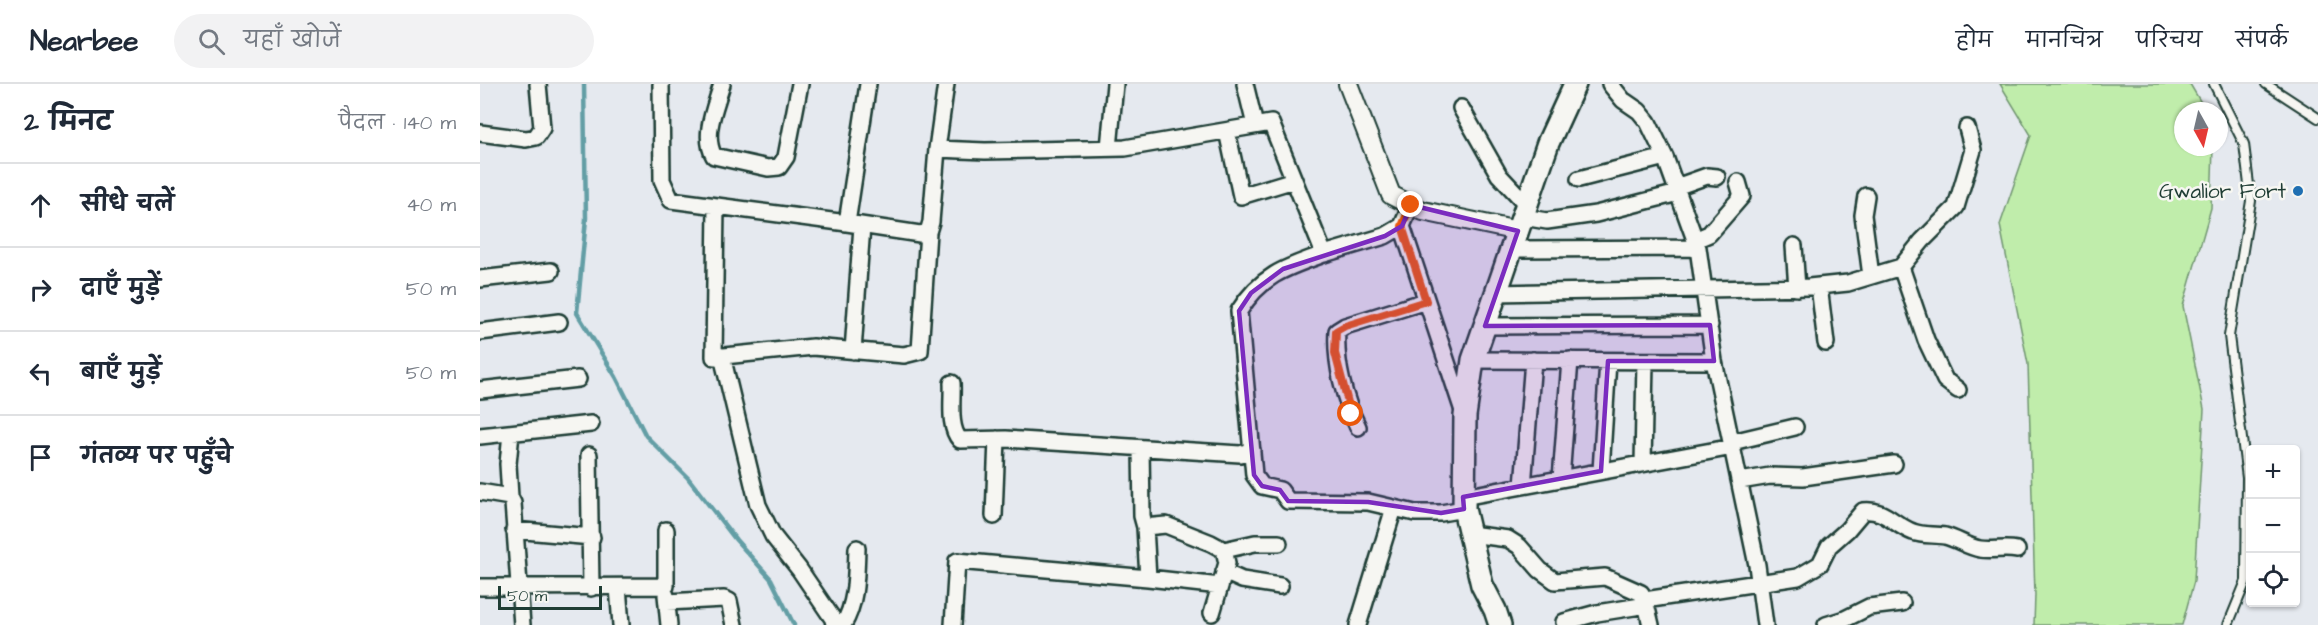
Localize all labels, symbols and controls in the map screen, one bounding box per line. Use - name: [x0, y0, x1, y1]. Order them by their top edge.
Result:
- search box: [174, 14, 594, 68]
- text: Nearbee: [30, 22, 138, 61]
- icon: search: [195, 25, 228, 58]
- text: यहाँ खोजें: [243, 25, 341, 56]
- text: होम: [1956, 26, 1993, 55]
- text: मानचित्र: [2026, 26, 2103, 55]
- text: परिचय: [2136, 26, 2202, 55]
- text: संपर्क: [2235, 26, 2288, 55]
- north arrow: [2174, 102, 2228, 156]
- text: 2 मिनट: [24, 104, 112, 140]
- text: पैदल · 140 m: [339, 109, 456, 137]
- place label: Gwalior Fort: [2159, 177, 2286, 206]
- marker: Gwalior Fort: [2291, 184, 2305, 198]
- icon: ahead: [24, 189, 57, 222]
- text: सीधे चलें: [81, 189, 174, 220]
- text: 40 m: [406, 191, 456, 219]
- route end: [1397, 191, 1423, 217]
- icon: right: [24, 273, 57, 306]
- text: दाएँ मुड़ें: [81, 273, 161, 304]
- text: 50 m: [406, 275, 456, 303]
- icon: left: [24, 357, 57, 390]
- text: बाएँ मुड़ें: [81, 357, 161, 388]
- text: 50 m: [406, 359, 456, 387]
- route start: [1337, 400, 1363, 426]
- icon: arrive: [24, 441, 57, 474]
- text: गंतव्य पर पहुँचे: [81, 441, 232, 472]
- map controls: [2246, 445, 2300, 607]
- button: +: [2246, 445, 2300, 499]
- button: −: [2246, 499, 2300, 553]
- button: locate: [2246, 553, 2300, 607]
- scale bar: [498, 583, 602, 610]
- text: 50 m: [507, 585, 547, 607]

